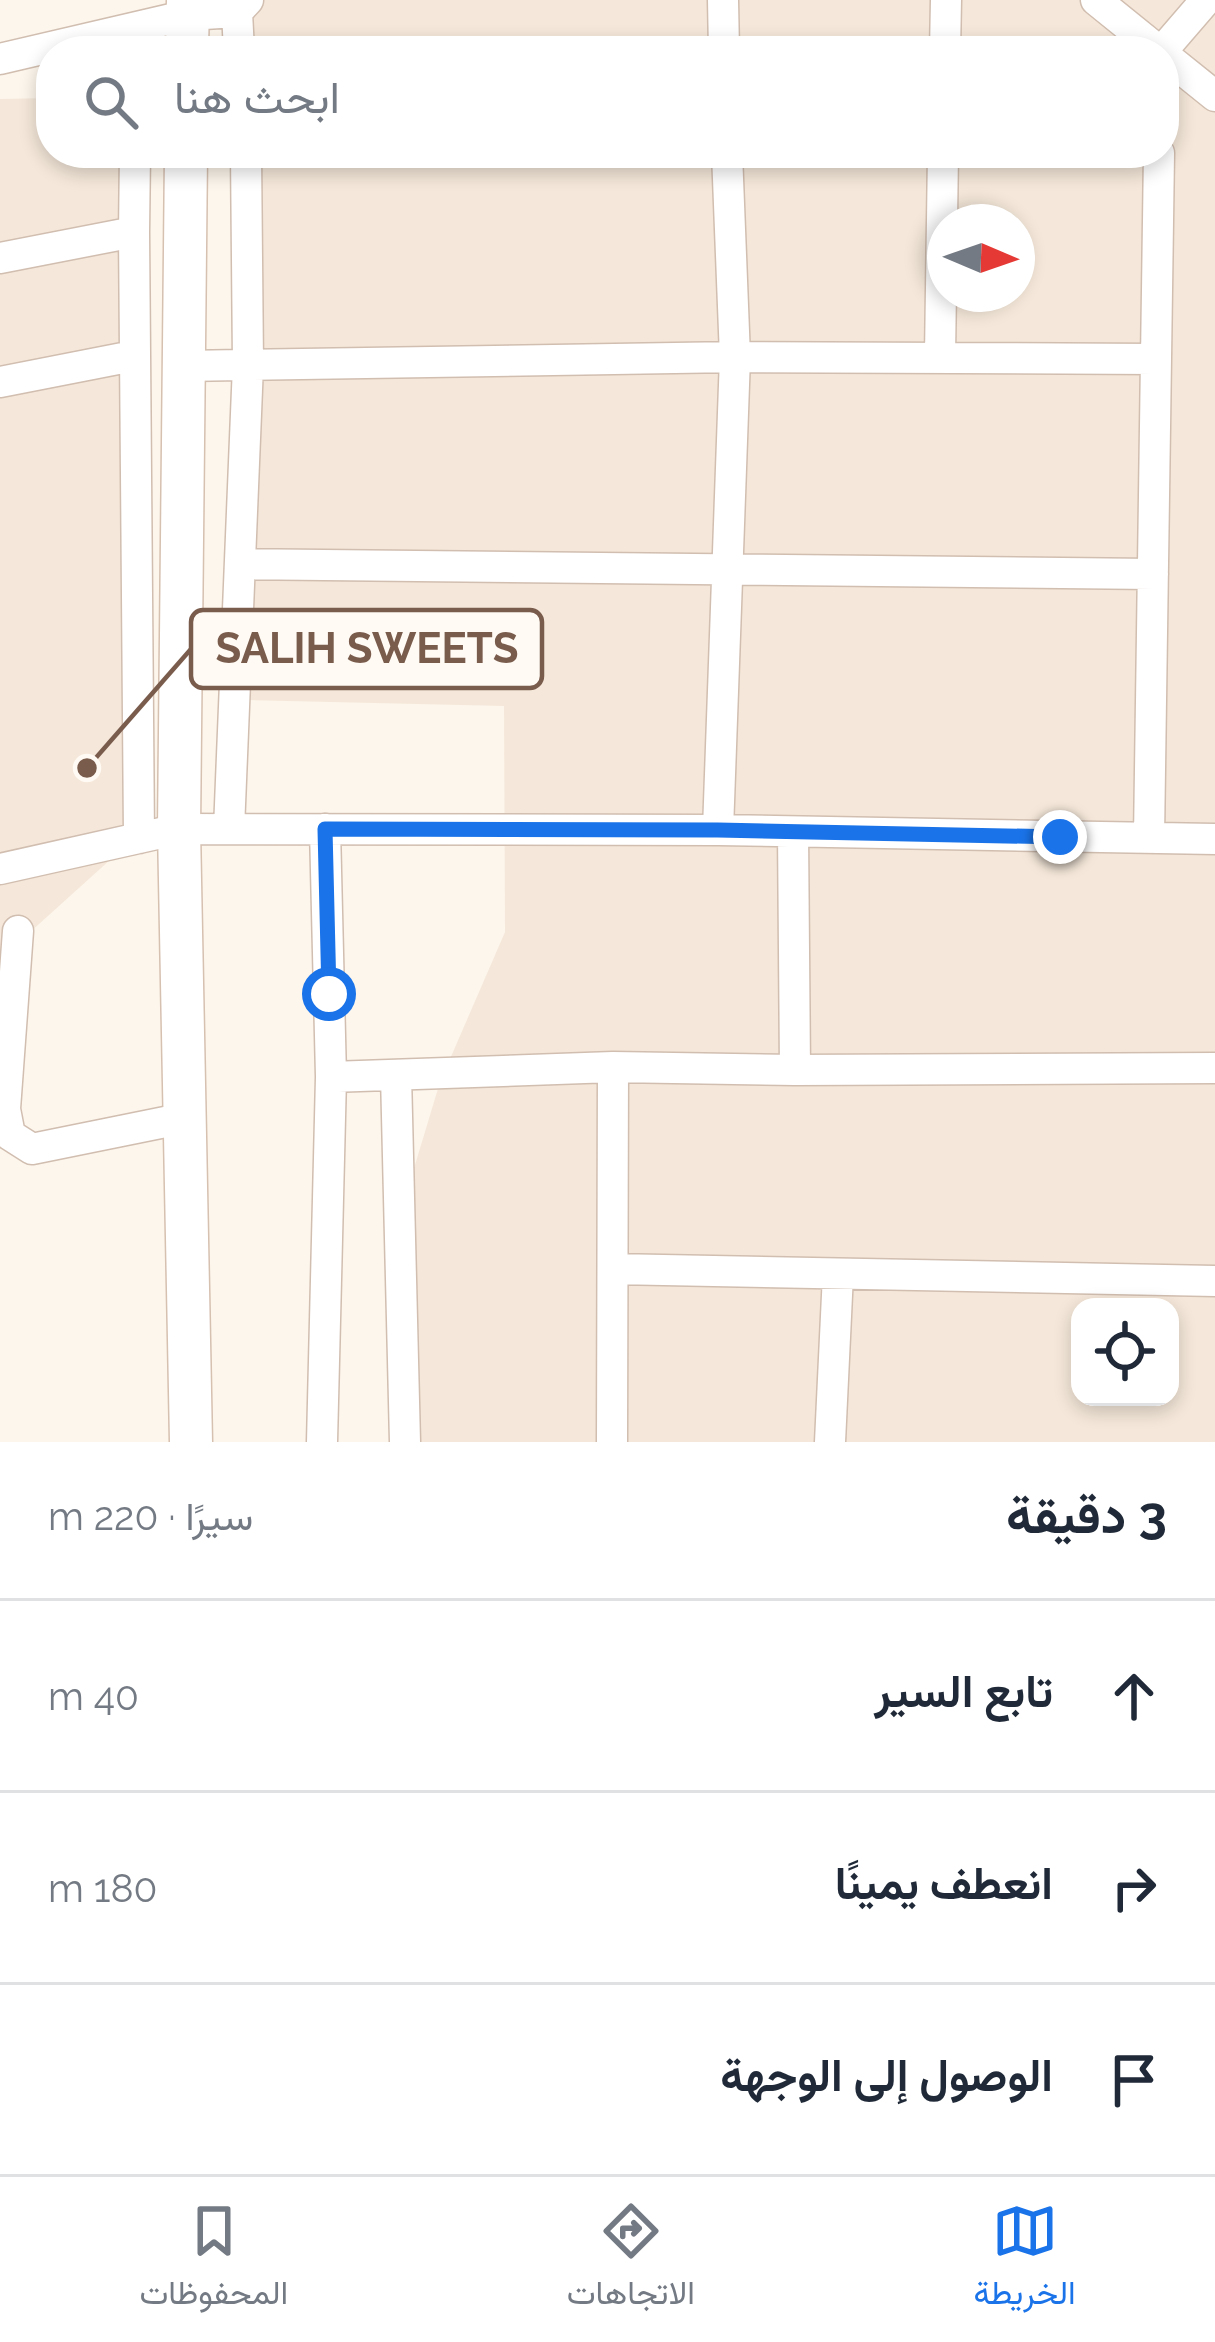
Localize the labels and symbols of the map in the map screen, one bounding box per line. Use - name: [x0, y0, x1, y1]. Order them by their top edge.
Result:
- north arrow: [927, 204, 1035, 312]
- callout: SALIH SWEETS: [191, 610, 542, 688]
- text: SALIH SWEETS: [216, 624, 518, 673]
- route end: [1033, 810, 1087, 864]
- route start: [302, 967, 356, 1021]

